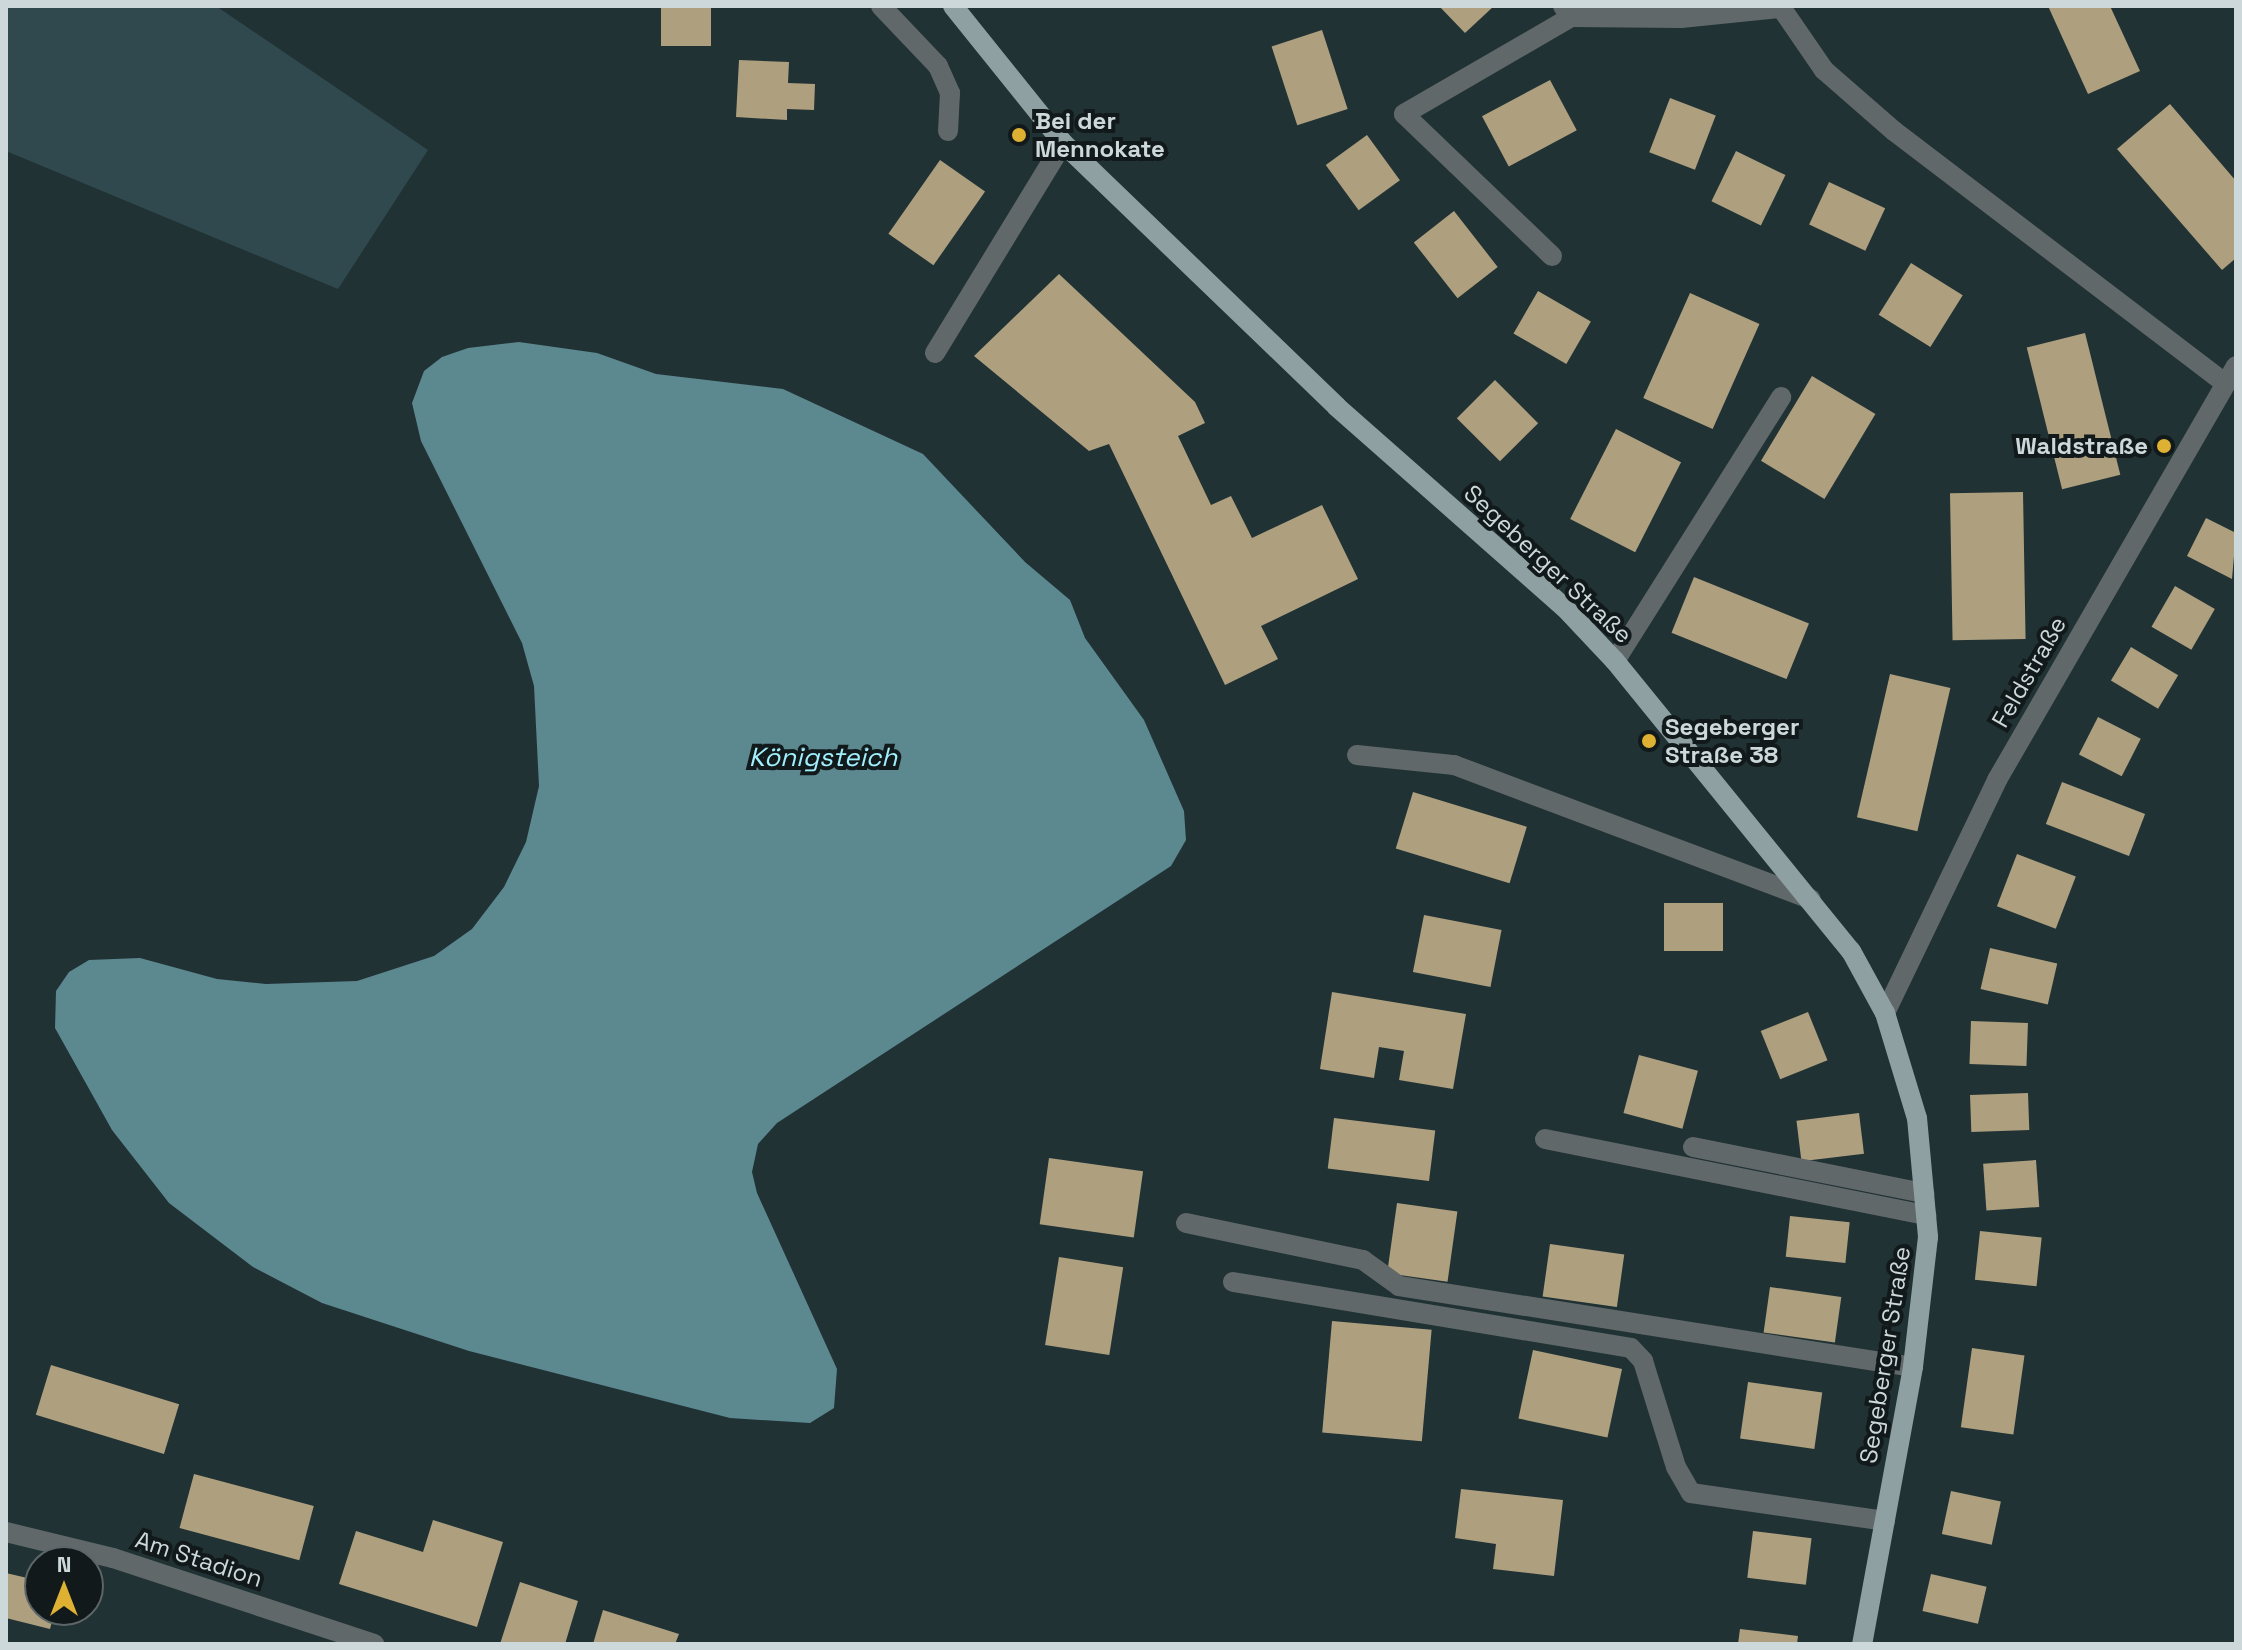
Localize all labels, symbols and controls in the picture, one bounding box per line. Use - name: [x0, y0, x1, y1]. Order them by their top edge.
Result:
- place label: Bei der Mennokate: [1035, 107, 1165, 163]
- marker: Bei der Mennokate: [1010, 126, 1028, 144]
- place label: Waldstraße: [2015, 432, 2148, 460]
- marker: Waldstraße: [2155, 437, 2173, 455]
- street label: Segeberger Straße: [1458, 479, 1638, 649]
- street label: Feldstraße: [1986, 611, 2072, 733]
- place label: Segeberger Straße 38: [1665, 713, 1799, 769]
- marker: Segeberger Straße 38: [1640, 732, 1658, 750]
- water label: Königsteich: [749, 742, 897, 774]
- street label: Segeberger Straße: [1854, 1245, 1916, 1465]
- street label: Am Stadion: [132, 1525, 266, 1593]
- north arrow: [24, 1546, 104, 1626]
- text: N: [57, 1550, 71, 1578]

